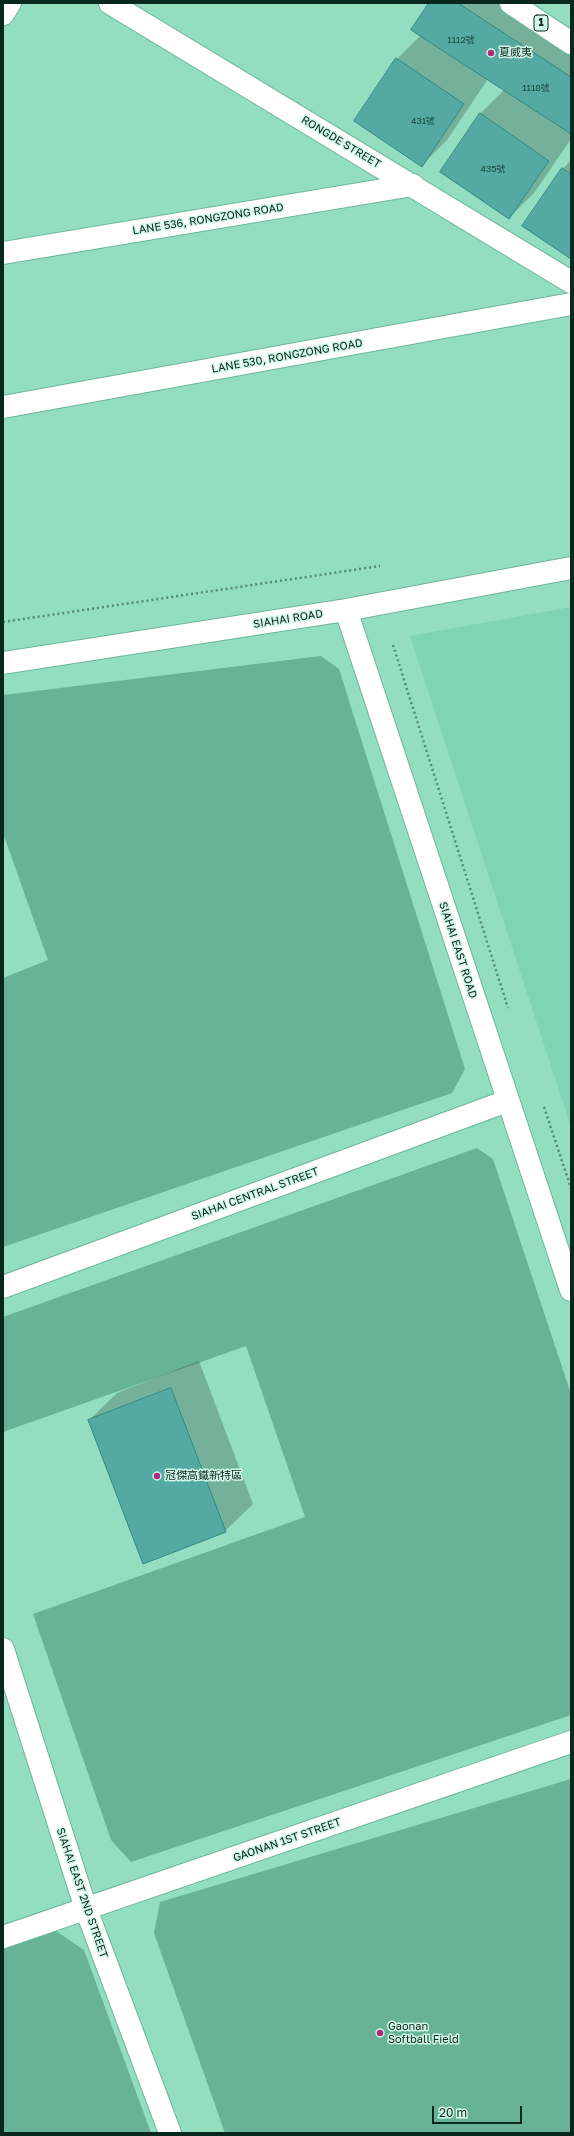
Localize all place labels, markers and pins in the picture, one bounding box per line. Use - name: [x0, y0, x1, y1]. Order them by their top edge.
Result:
- place label: 夏威夷: [499, 46, 532, 60]
- marker: 夏威夷: [486, 48, 496, 58]
- place label: 冠傑高鐵新特區: [165, 1469, 242, 1483]
- marker: 冠傑高鐵新特區: [152, 1471, 162, 1481]
- place label: Gaonan Softball Field: [388, 2020, 459, 2046]
- marker: Gaonan Softball Field: [375, 2028, 385, 2038]

